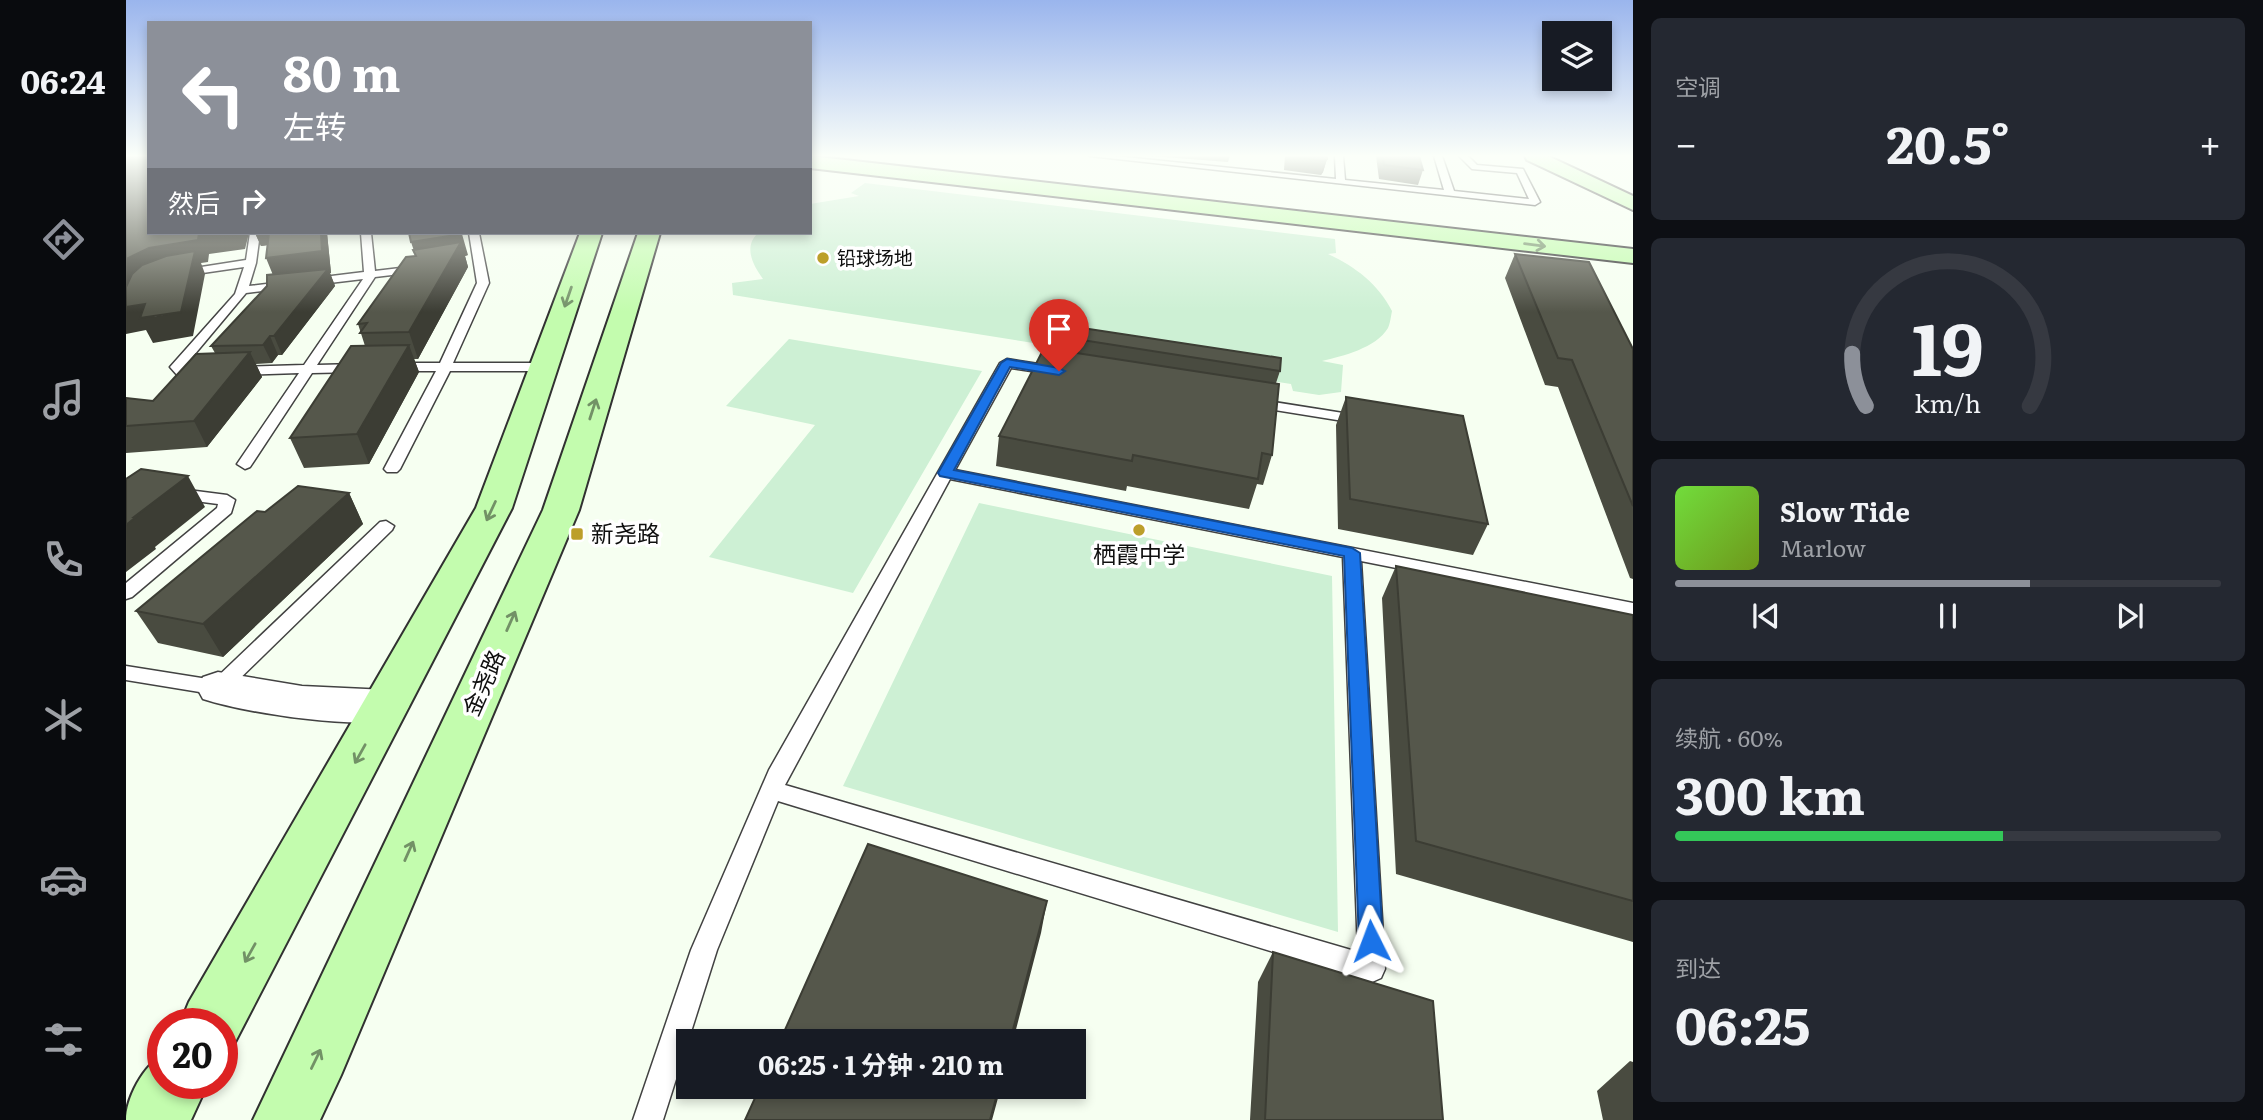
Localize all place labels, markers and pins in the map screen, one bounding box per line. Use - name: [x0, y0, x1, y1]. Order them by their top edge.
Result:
- place label: 铅球场地: [837, 243, 913, 271]
- marker: 铅球场地: [815, 250, 831, 266]
- pin: [1029, 299, 1089, 371]
- place label: 新尧路: [591, 515, 660, 549]
- marker: 栖霞中学: [1131, 522, 1147, 538]
- marker: 新尧路: [569, 526, 585, 542]
- place label: 栖霞中学: [1093, 536, 1185, 570]

